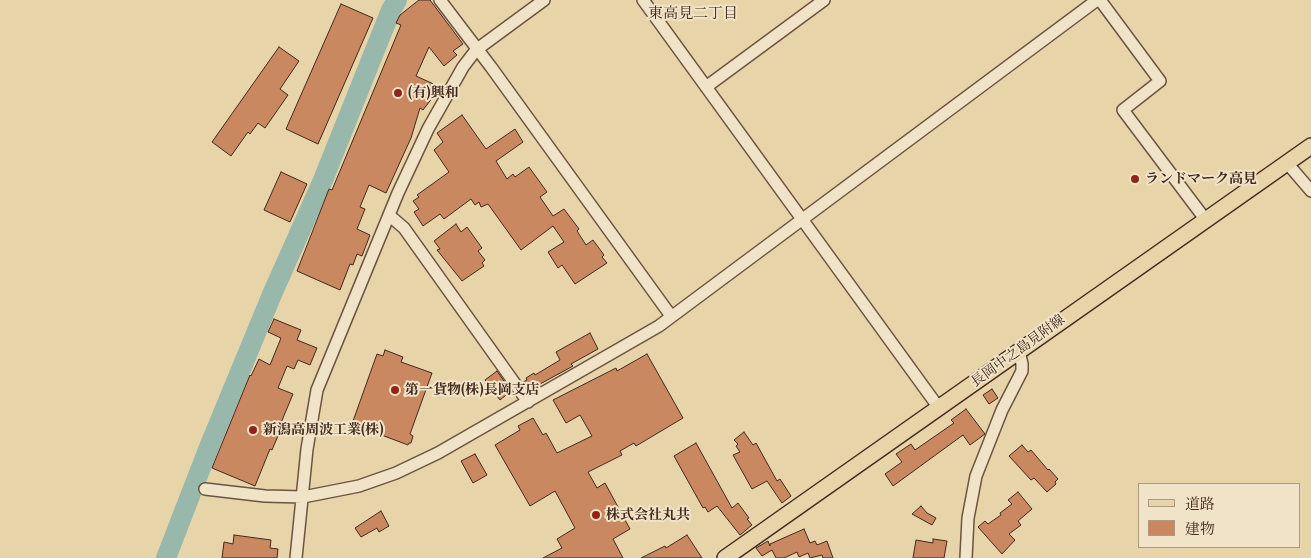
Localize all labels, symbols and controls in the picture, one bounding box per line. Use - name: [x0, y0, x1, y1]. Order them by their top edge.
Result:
- district label: 東高見二丁目: [648, 5, 738, 23]
- place label: (有)興和: [408, 85, 459, 101]
- marker: (有)興和: [392, 87, 404, 99]
- place label: ランドマーク高見: [1145, 171, 1257, 187]
- marker: ランドマーク高見: [1129, 173, 1141, 185]
- street label: 長岡中之島見附線: [968, 311, 1068, 391]
- place label: 第一貨物(株)長岡支店: [405, 382, 540, 398]
- marker: 第一貨物(株)長岡支店: [389, 384, 401, 396]
- place label: 新潟高周波工業(株): [263, 422, 384, 438]
- marker: 新潟高周波工業(株): [247, 424, 259, 436]
- legend: [1138, 483, 1301, 548]
- text: 道路: [1185, 494, 1215, 513]
- place label: 株式会社丸共: [606, 507, 690, 523]
- marker: 株式会社丸共: [590, 509, 602, 521]
- text: 建物: [1185, 519, 1215, 538]

